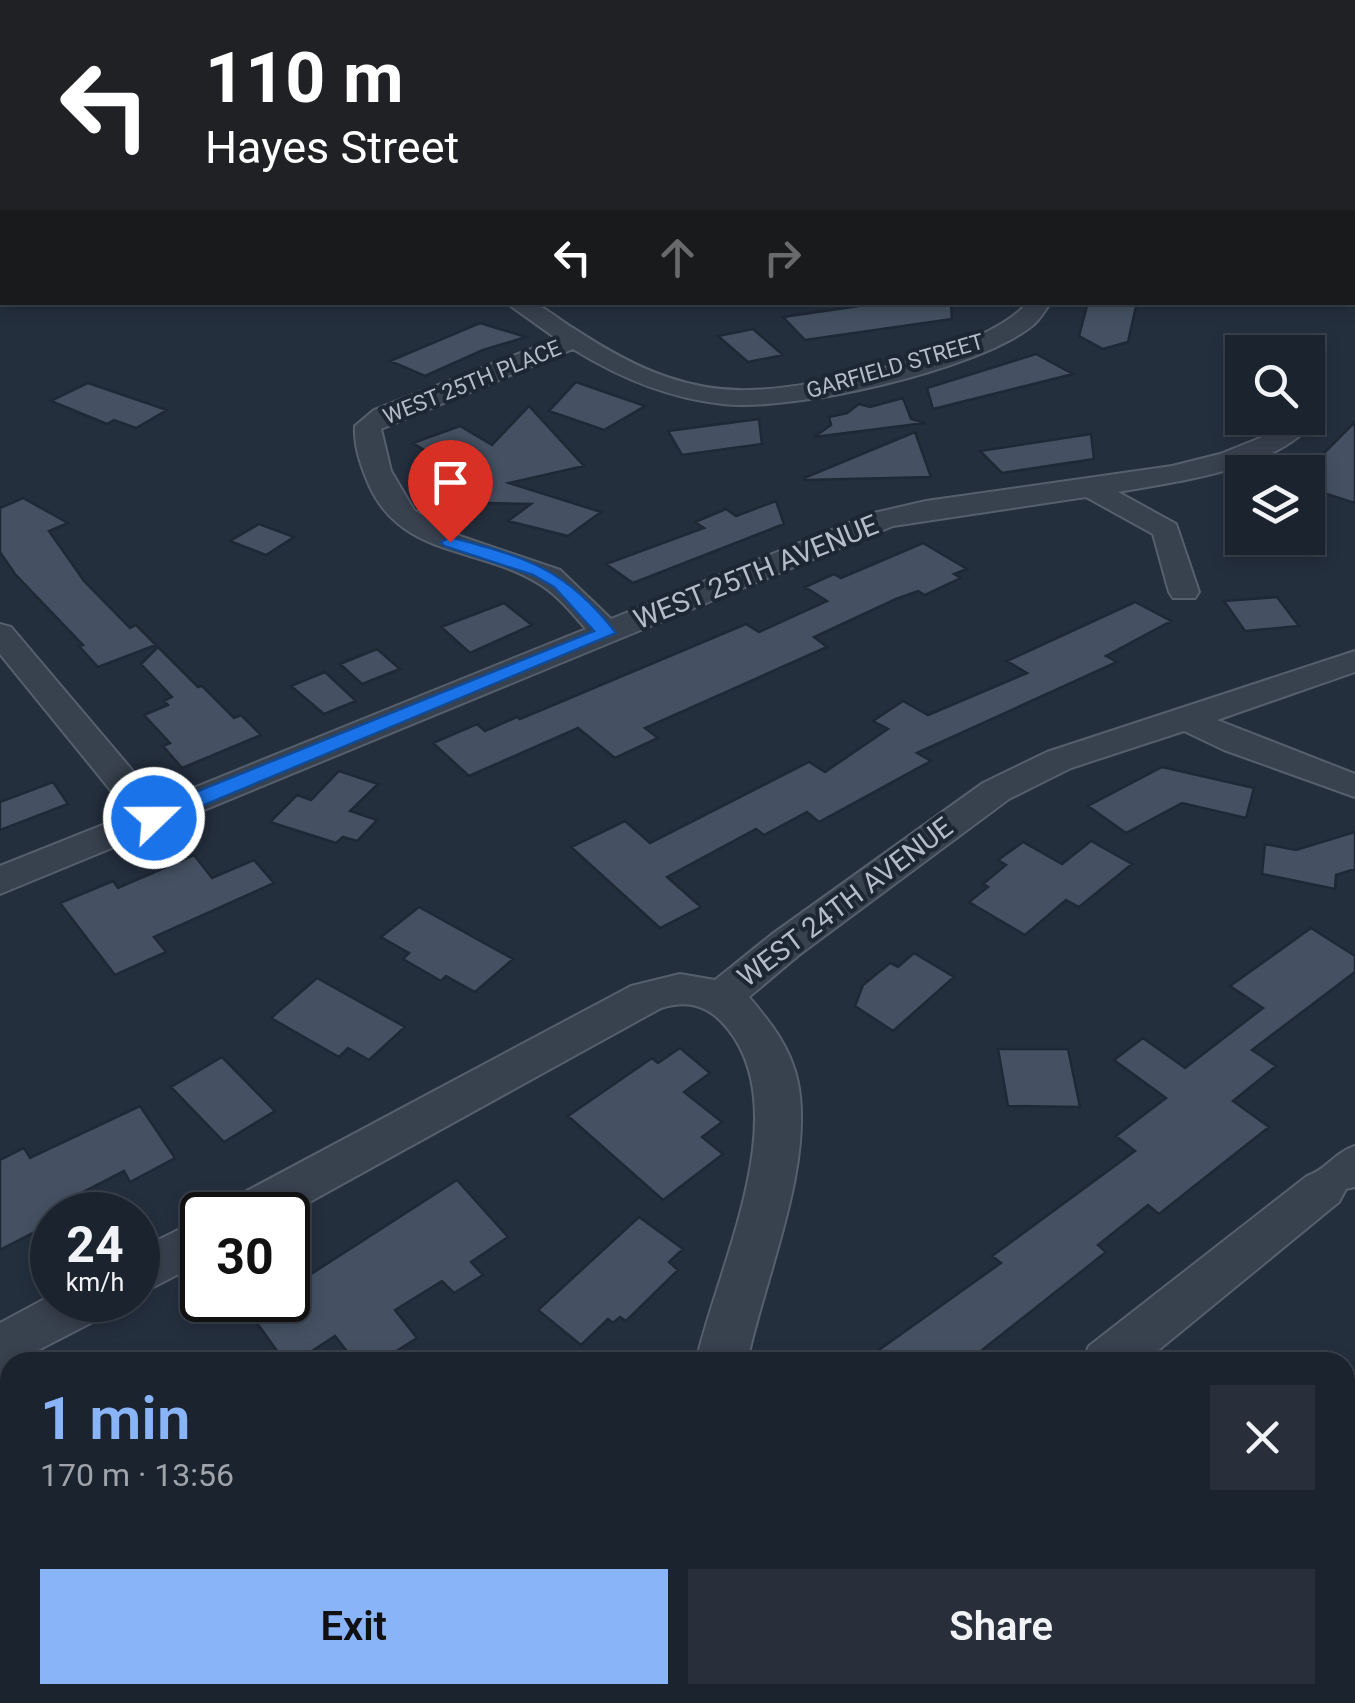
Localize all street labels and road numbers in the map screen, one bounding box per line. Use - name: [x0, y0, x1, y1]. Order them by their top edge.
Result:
- street label: GARFIELD STREET: [803, 329, 987, 403]
- street label: WEST 25TH PLACE: [380, 335, 564, 429]
- street label: WEST 25TH AVENUE: [629, 508, 883, 636]
- street label: WEST 24TH AVENUE: [731, 810, 959, 994]

